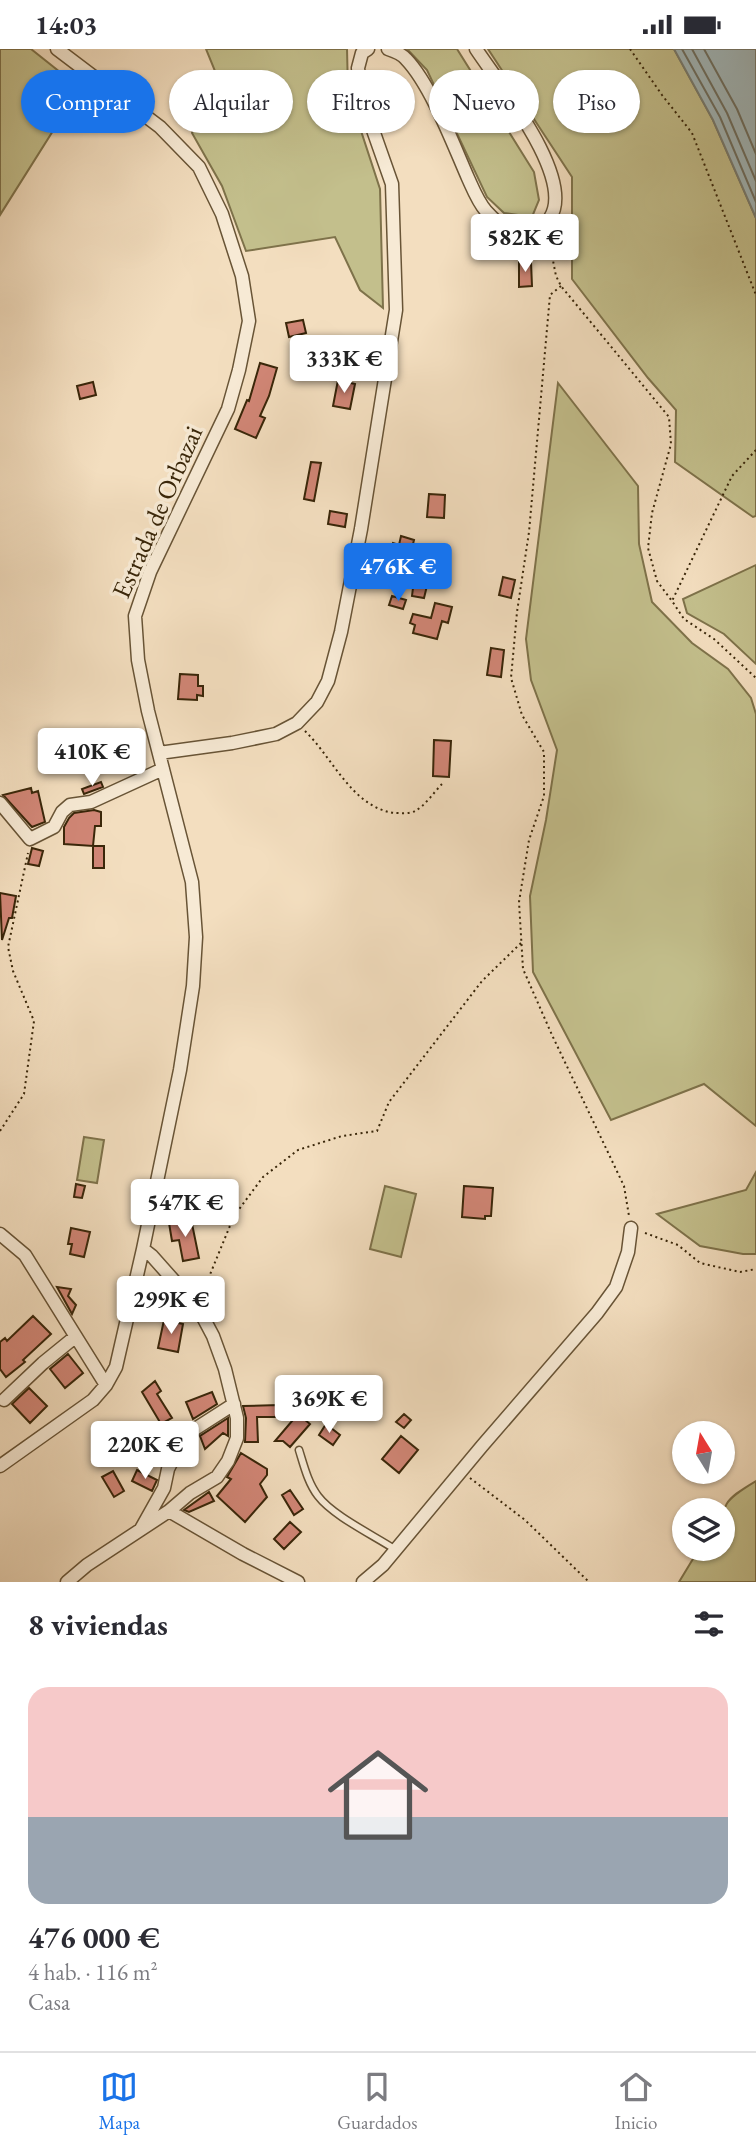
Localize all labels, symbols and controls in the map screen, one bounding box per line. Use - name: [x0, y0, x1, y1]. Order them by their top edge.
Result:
- text: 14:03: [35, 8, 97, 42]
- chip: Comprar: [21, 70, 155, 133]
- chip: Alquilar: [169, 70, 293, 133]
- chip: Filtros: [307, 70, 415, 133]
- chip: Nuevo: [429, 70, 539, 133]
- chip: Piso: [553, 70, 640, 133]
- pin: 582K €: [468, 215, 582, 274]
- text: 582K €: [487, 222, 563, 252]
- pin: 333K €: [287, 335, 401, 395]
- text: 333K €: [306, 343, 382, 373]
- street label: Estrada de Orbazai: [104, 420, 210, 604]
- pin: 476K €: [341, 543, 455, 603]
- text: 476K €: [360, 551, 436, 581]
- pin: 410K €: [35, 729, 149, 788]
- text: 410K €: [54, 736, 130, 766]
- pin: 547K €: [128, 1179, 242, 1239]
- text: 547K €: [147, 1187, 223, 1217]
- pin: 299K €: [114, 1277, 228, 1336]
- text: 299K €: [133, 1284, 209, 1314]
- pin: 369K €: [272, 1375, 386, 1435]
- text: 369K €: [291, 1383, 367, 1413]
- pin: 220K €: [88, 1421, 202, 1481]
- north arrow: [672, 1421, 735, 1484]
- map controls: [672, 1421, 735, 1561]
- text: 220K €: [107, 1429, 183, 1459]
- button: layers: [672, 1498, 735, 1561]
- text: 8 viviendas: [28, 1605, 168, 1644]
- icon: filters: [690, 1605, 728, 1643]
- icon: home: [315, 1732, 441, 1858]
- text: 476 000 €: [28, 1918, 160, 1957]
- text: 4 hab. · 116 m²: [28, 1957, 158, 1987]
- text: Casa: [28, 1987, 70, 2017]
- tab: Mapa: [99, 2068, 140, 2135]
- tab: Guardados: [337, 2068, 417, 2135]
- tab: Inicio: [614, 2068, 657, 2135]

